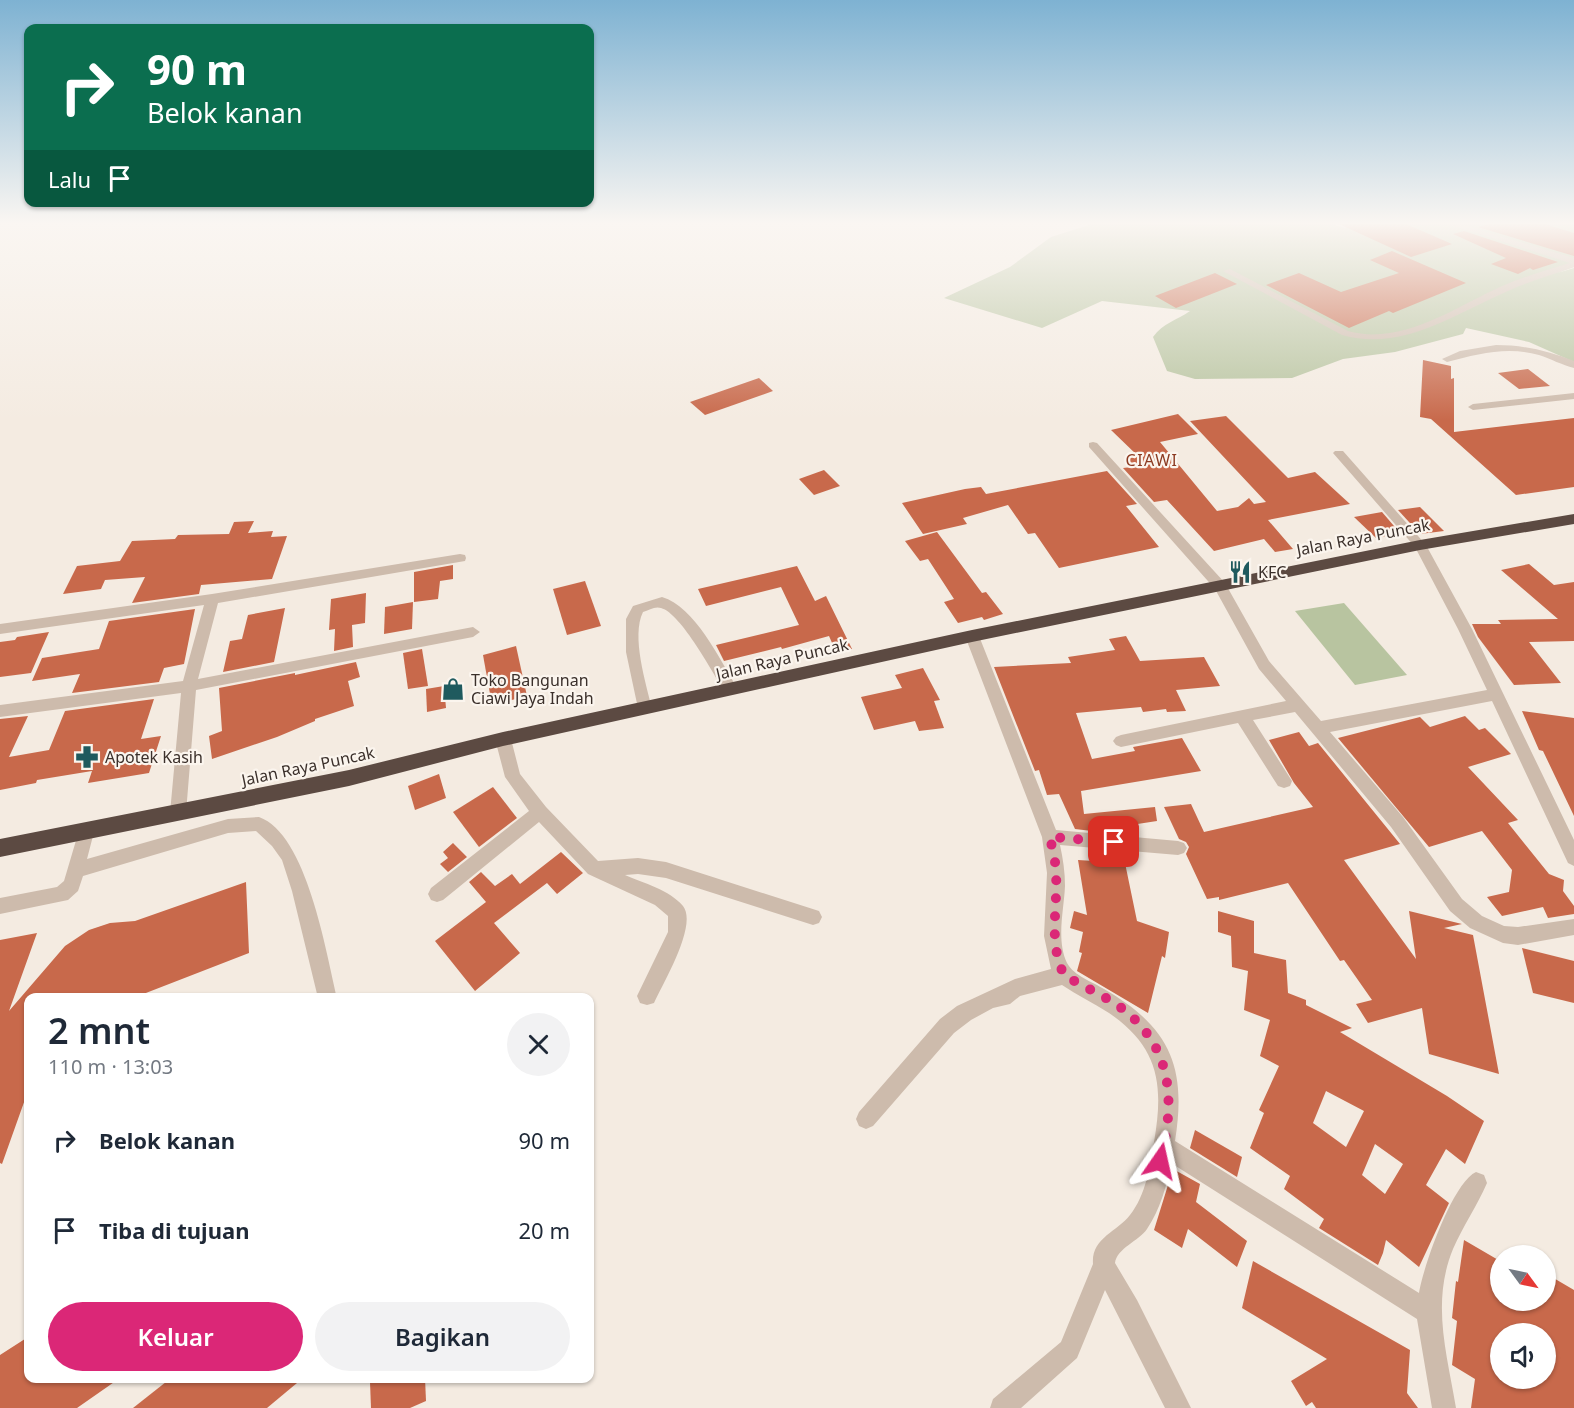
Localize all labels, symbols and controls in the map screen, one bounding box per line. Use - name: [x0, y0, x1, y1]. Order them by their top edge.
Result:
- text: 90 m: [147, 40, 247, 97]
- icon: right: [48, 48, 126, 126]
- text: Belok kanan: [147, 94, 303, 131]
- icon: arrive: [103, 162, 136, 195]
- text: Lalu: [48, 164, 91, 194]
- district label: CIAWI: [1126, 449, 1178, 471]
- street label: Jalan Raya Puncak: [1292, 513, 1432, 561]
- restaurant icon: KFC: [1227, 559, 1253, 585]
- place label: KFC: [1258, 561, 1286, 583]
- street label: Jalan Raya Puncak: [712, 633, 851, 685]
- place label: Toko Bangunan Ciawi Jaya Indah: [471, 669, 594, 709]
- shop icon: Toko Bangunan Ciawi Jaya Indah: [440, 676, 466, 702]
- street label: Jalan Raya Puncak: [238, 741, 377, 791]
- pharmacy icon: Apotek Kasih: [74, 744, 100, 770]
- place label: Apotek Kasih: [105, 746, 203, 768]
- pin: [1088, 816, 1139, 867]
- icon: arrive: [1097, 825, 1130, 858]
- text: 2 mnt: [48, 1006, 150, 1055]
- button: close: [507, 1013, 570, 1076]
- text: 110 m · 13:03: [48, 1053, 173, 1080]
- icon: right: [48, 1124, 81, 1157]
- text: Belok kanan: [99, 1125, 235, 1155]
- text: 90 m: [519, 1125, 570, 1155]
- position arrow: [1128, 1129, 1192, 1193]
- icon: arrive: [48, 1214, 81, 1247]
- text: Tiba di tujuan: [99, 1215, 249, 1245]
- text: 20 m: [519, 1215, 570, 1245]
- north arrow: [1490, 1245, 1556, 1311]
- map controls: [1490, 1245, 1556, 1389]
- button: Keluar: [48, 1302, 303, 1371]
- button: Bagikan: [315, 1302, 570, 1371]
- button: sound: [1490, 1323, 1556, 1389]

